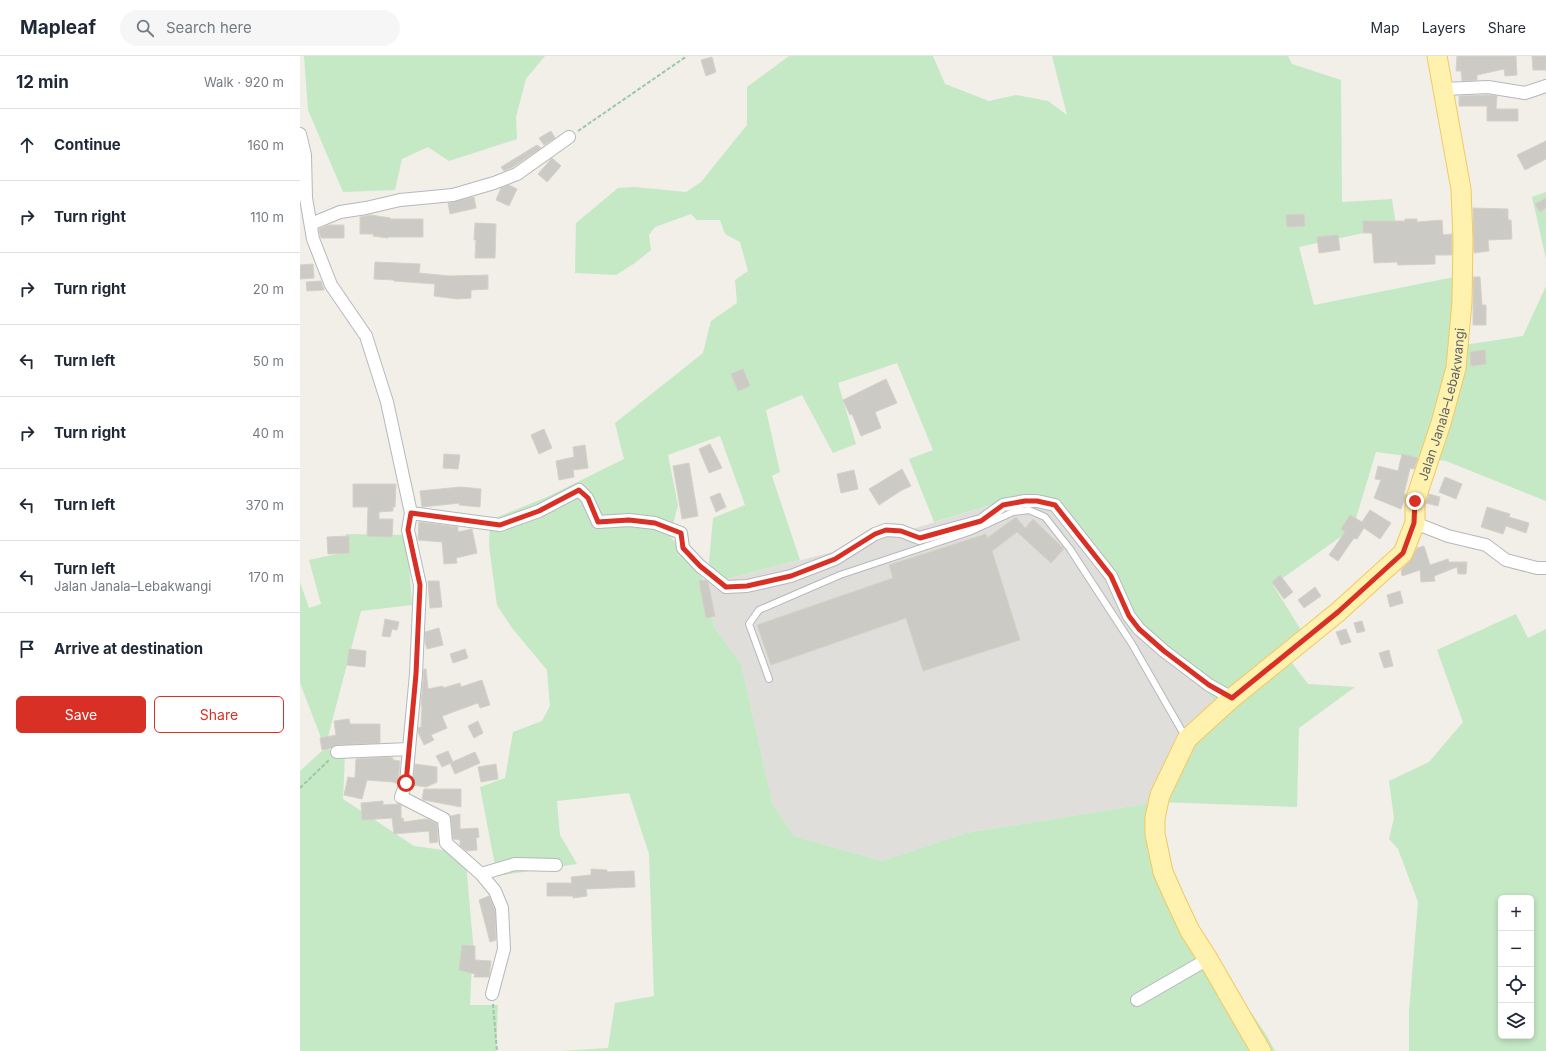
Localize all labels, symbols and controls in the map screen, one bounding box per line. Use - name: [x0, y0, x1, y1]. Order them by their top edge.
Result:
- search box: [120, 10, 400, 46]
- text: Mapleaf: [20, 16, 96, 39]
- icon: search: [134, 17, 156, 39]
- text: Search here: [166, 18, 252, 37]
- text: Map: [1371, 19, 1400, 36]
- text: Layers: [1422, 19, 1466, 36]
- text: Share: [1488, 19, 1526, 36]
- text: 12 min: [16, 72, 69, 92]
- text: Walk · 920 m: [204, 74, 284, 90]
- icon: ahead: [16, 134, 38, 156]
- text: Continue: [54, 135, 121, 154]
- text: 160 m: [247, 137, 284, 153]
- icon: right: [16, 206, 38, 228]
- text: Turn right: [54, 207, 126, 226]
- text: 110 m: [250, 209, 284, 225]
- icon: right: [16, 278, 38, 300]
- text: Turn right: [54, 279, 126, 298]
- text: 20 m: [253, 281, 284, 297]
- street label: Jalan Janala–Lebakwangi: [1414, 327, 1468, 483]
- icon: left: [16, 350, 38, 372]
- text: Turn left: [54, 351, 115, 370]
- text: 50 m: [253, 353, 284, 369]
- icon: right: [16, 422, 38, 444]
- text: Turn right: [54, 423, 126, 442]
- text: 40 m: [252, 425, 284, 441]
- route end: [1406, 492, 1424, 510]
- icon: left: [16, 494, 38, 516]
- text: Turn left: [54, 495, 115, 514]
- text: 370 m: [246, 497, 284, 513]
- text: Turn left: [54, 559, 115, 578]
- icon: left: [16, 566, 38, 588]
- text: 170 m: [248, 569, 284, 585]
- text: Jalan Janala–Lebakwangi: [54, 578, 211, 594]
- icon: arrive: [16, 638, 38, 660]
- text: Arrive at destination: [54, 639, 203, 658]
- button: Save: [16, 696, 146, 733]
- button: Share: [154, 696, 284, 733]
- route start: [397, 774, 415, 792]
- map controls: [1498, 895, 1534, 1039]
- button: +: [1498, 895, 1534, 931]
- button: −: [1498, 931, 1534, 967]
- button: locate: [1498, 967, 1534, 1003]
- button: layers: [1498, 1003, 1534, 1039]

